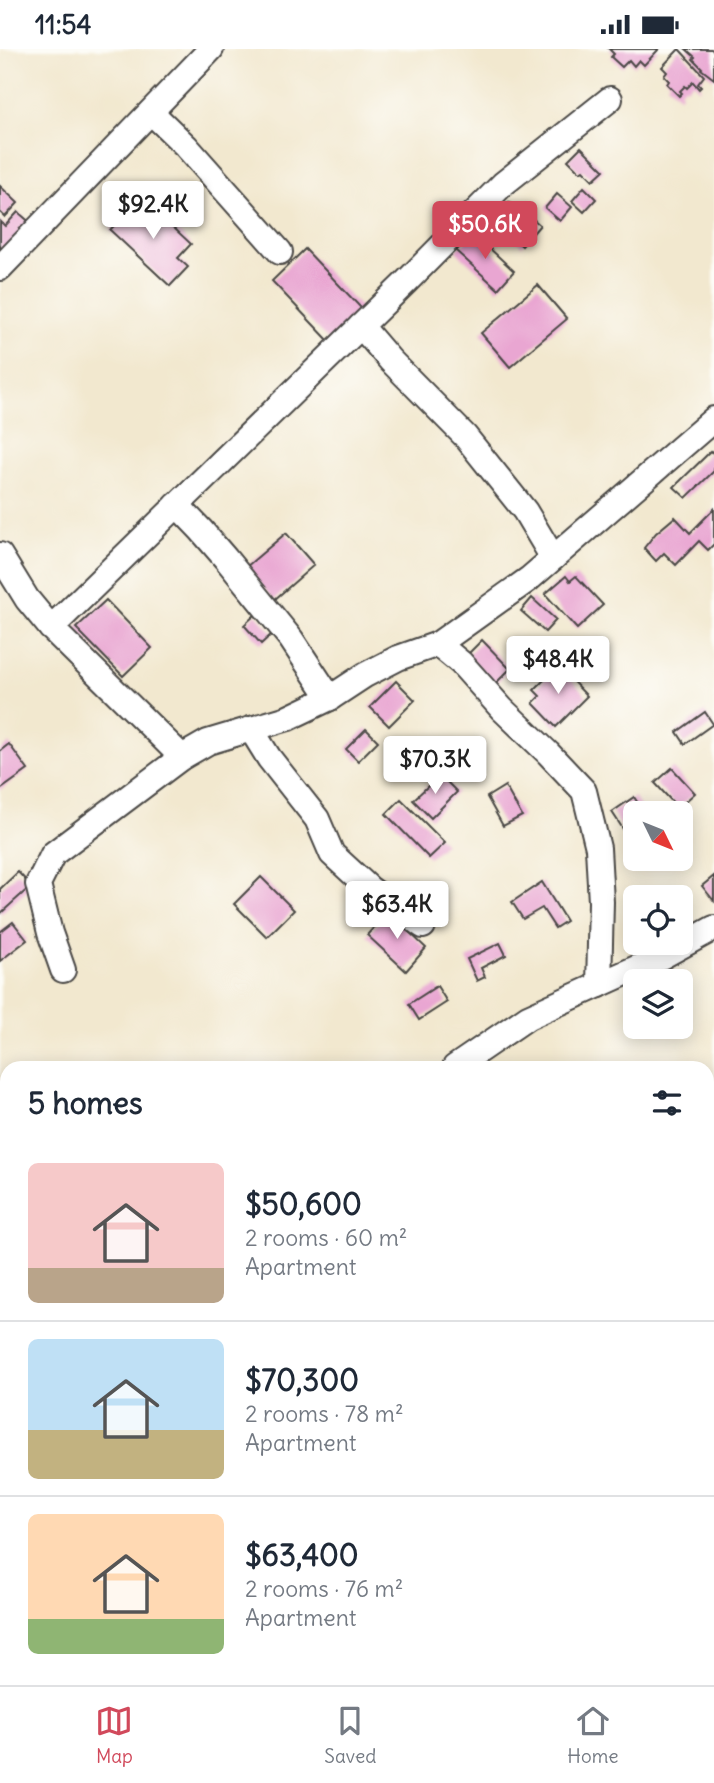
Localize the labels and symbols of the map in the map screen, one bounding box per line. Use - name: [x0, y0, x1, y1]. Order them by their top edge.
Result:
- pin: $92.4K: [96, 181, 210, 241]
- pin: $50.6K: [428, 201, 542, 261]
- pin: $48.4K: [501, 637, 615, 696]
- pin: $70.3K: [378, 737, 492, 796]
- north arrow: [623, 801, 693, 871]
- pin: $63.4K: [340, 881, 454, 941]

